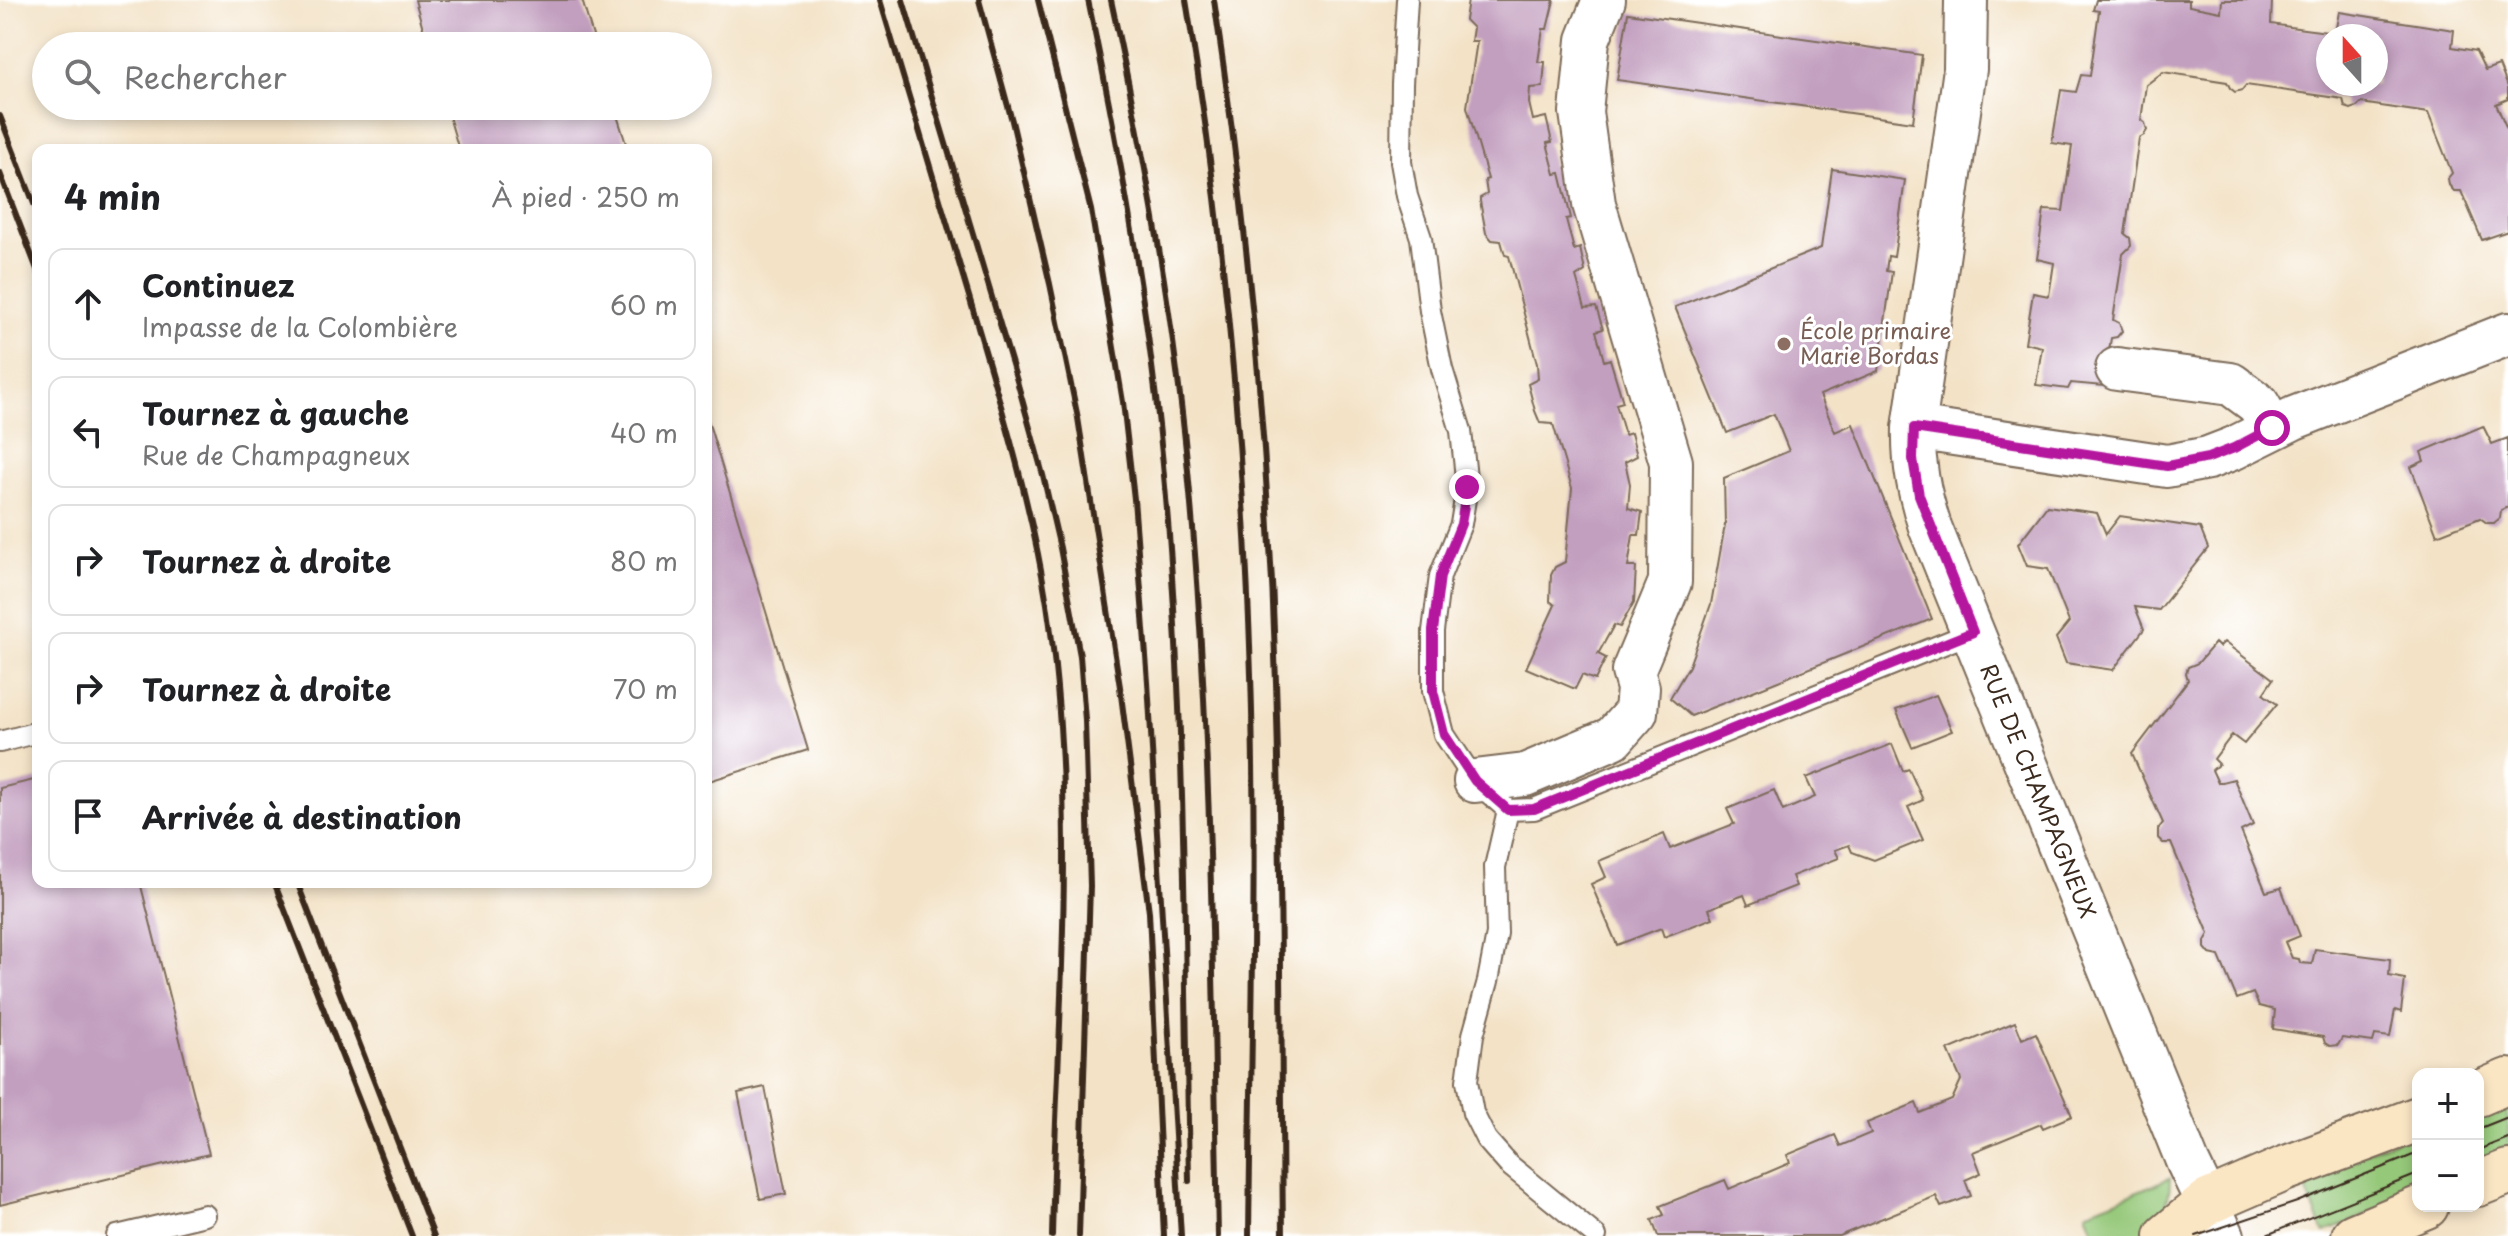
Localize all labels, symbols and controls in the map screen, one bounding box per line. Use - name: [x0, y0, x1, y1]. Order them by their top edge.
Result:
- north arrow: [2316, 24, 2388, 96]
- search box: [32, 32, 712, 120]
- icon: search: [60, 54, 104, 98]
- text: Rechercher: [124, 54, 287, 99]
- text: 4 min: [64, 170, 161, 222]
- text: À pied · 250 m: [492, 177, 680, 216]
- text: Continuez: [142, 262, 295, 307]
- icon: ahead: [66, 282, 110, 326]
- text: 60 m: [610, 285, 678, 324]
- text: Impasse de la Colombière: [142, 307, 458, 346]
- place label: École primaire Marie Bordas: [1800, 313, 1951, 371]
- marker: École primaire Marie Bordas: [1775, 335, 1793, 353]
- text: Tournez à gauche: [142, 390, 409, 435]
- icon: left: [66, 410, 110, 454]
- route start: [2254, 410, 2290, 446]
- text: 40 m: [610, 413, 678, 452]
- text: Rue de Champagneux: [142, 435, 410, 474]
- route end: [1449, 469, 1485, 505]
- icon: right: [66, 538, 110, 582]
- text: Tournez à droite: [142, 538, 391, 583]
- text: 80 m: [610, 541, 678, 580]
- street label: RUE DE CHAMPAGNEUX: [1973, 658, 2106, 923]
- icon: right: [66, 666, 110, 710]
- text: Tournez à droite: [142, 666, 391, 711]
- text: 70 m: [613, 669, 678, 708]
- icon: arrive: [66, 794, 110, 838]
- text: Arrivée à destination: [142, 794, 462, 839]
- map controls: [2412, 1068, 2484, 1212]
- button: +: [2412, 1068, 2484, 1140]
- button: −: [2412, 1140, 2484, 1212]

